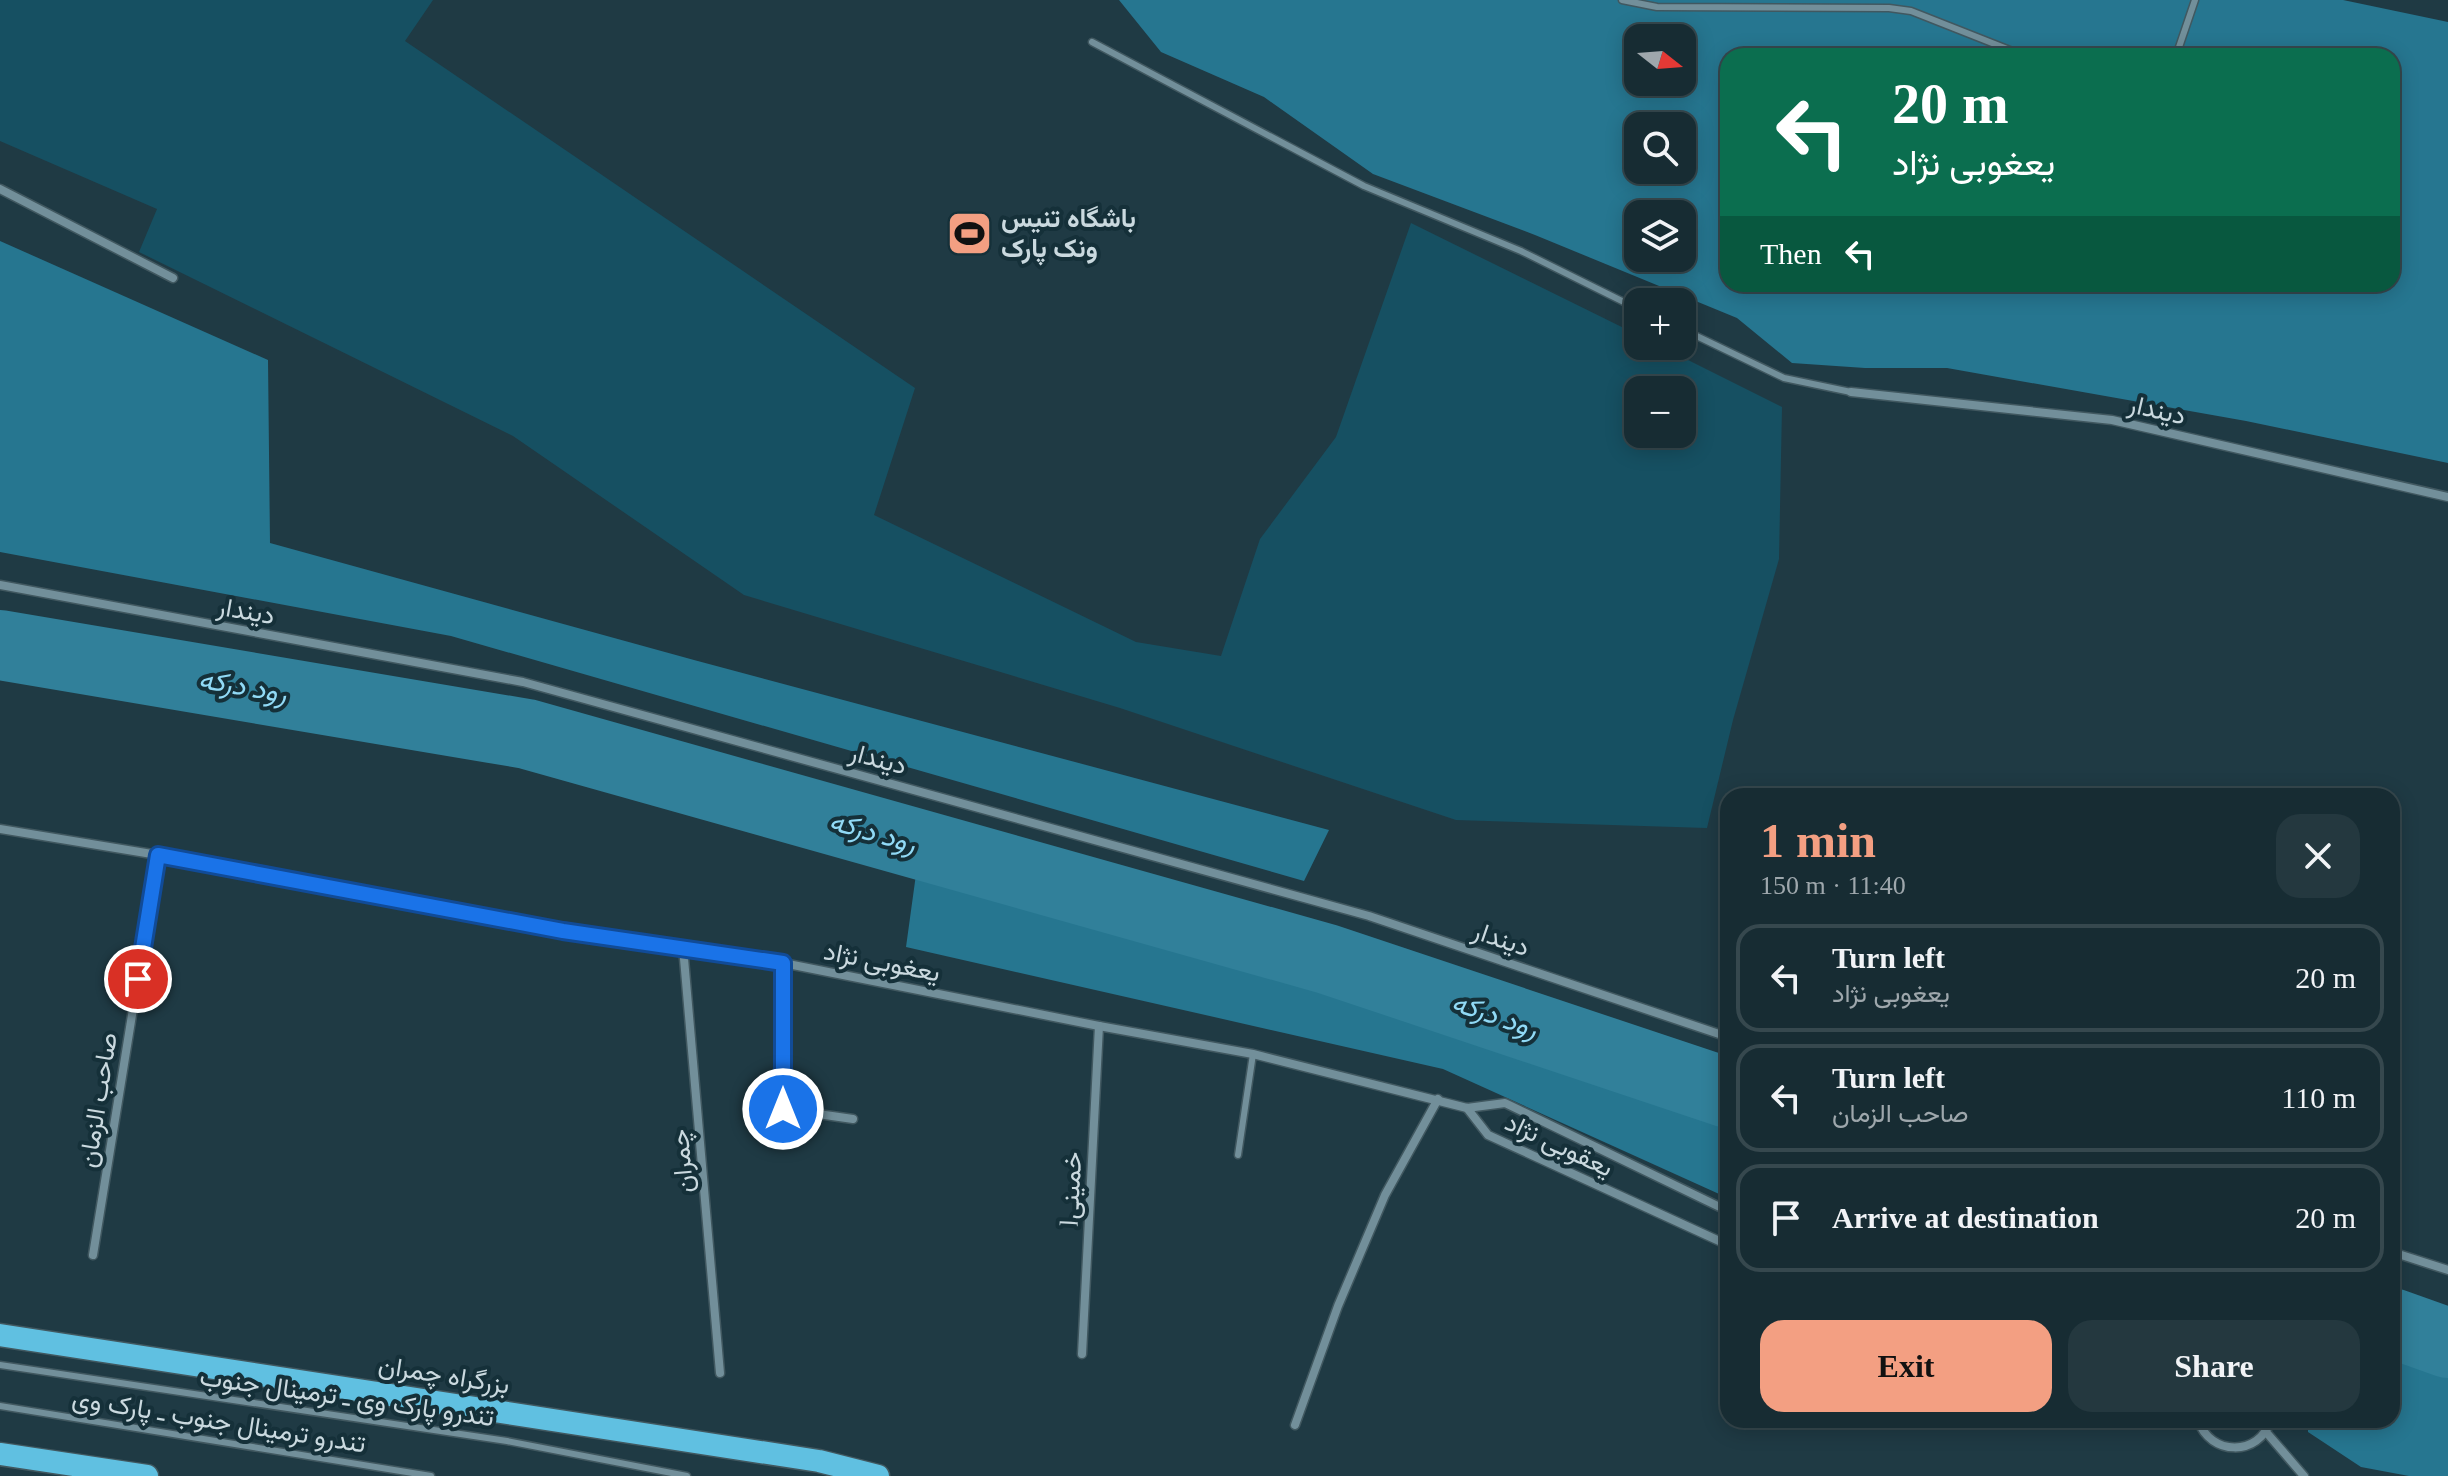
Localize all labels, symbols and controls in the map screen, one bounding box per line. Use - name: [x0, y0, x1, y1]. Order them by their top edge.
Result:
- north arrow: [1624, 24, 1696, 96]
- map controls: [1624, 24, 1696, 448]
- text: 20 m: [1892, 73, 2009, 135]
- icon: left: [1760, 80, 1864, 184]
- button: search: [1624, 112, 1696, 184]
- text: یعغوبی نژاد: [1892, 143, 2055, 183]
- button: layers: [1624, 200, 1696, 272]
- place label: باشگاه تنیس ونک پارک: [1001, 204, 1136, 266]
- sports icon: باشگاه تنیس ونک پارک: [946, 209, 994, 257]
- icon: left: [1838, 232, 1882, 276]
- text: Then: [1760, 237, 1822, 270]
- button: +: [1624, 288, 1696, 360]
- button: −: [1624, 376, 1696, 448]
- street label: دیندار: [2124, 389, 2189, 432]
- street label: دیندار: [214, 592, 277, 631]
- water label: رود درکه: [196, 663, 290, 711]
- street label: دیندار: [845, 737, 910, 781]
- water label: رود درکه: [825, 805, 921, 861]
- text: 1 min: [1760, 814, 1876, 867]
- button: close: [2276, 814, 2360, 898]
- text: 150 m · 11:40: [1760, 871, 1906, 900]
- street label: دیندار: [1468, 916, 1533, 963]
- street label: یعغوبی نژاد: [821, 937, 943, 988]
- text: Turn left: [1832, 941, 1945, 974]
- pin: [104, 945, 172, 1013]
- icon: left: [1764, 956, 1808, 1000]
- icon: arrive: [116, 957, 160, 1001]
- text: 20 m: [2295, 961, 2356, 994]
- text: یعغوبی نژاد: [1832, 979, 1950, 1008]
- water label: رود درکه: [1447, 986, 1543, 1046]
- street label: صاحب الزمان: [73, 1030, 124, 1170]
- text: Turn left: [1832, 1061, 1945, 1094]
- position arrow: [741, 1067, 825, 1151]
- icon: left: [1764, 1076, 1808, 1120]
- text: 110 m: [2281, 1081, 2356, 1114]
- text: صاحب الزمان: [1832, 1099, 1968, 1128]
- street label: یعقوبی نژاد: [1500, 1107, 1618, 1184]
- street label: چمران: [665, 1127, 702, 1194]
- street label: lخمینی: [1055, 1151, 1088, 1227]
- icon: arrive: [1764, 1196, 1808, 1240]
- text: Arrive at destination: [1832, 1201, 2099, 1234]
- text: 20 m: [2295, 1201, 2356, 1234]
- button: Exit: [1760, 1320, 2052, 1412]
- button: Share: [2068, 1320, 2360, 1412]
- street label: بزرگراه چمران: [376, 1350, 512, 1403]
- street label: تندرو پارک وی ـ ترمینال جنوب: [198, 1362, 496, 1435]
- street label: تندرو ترمینال جنوب ـ پارک وی: [70, 1383, 368, 1462]

